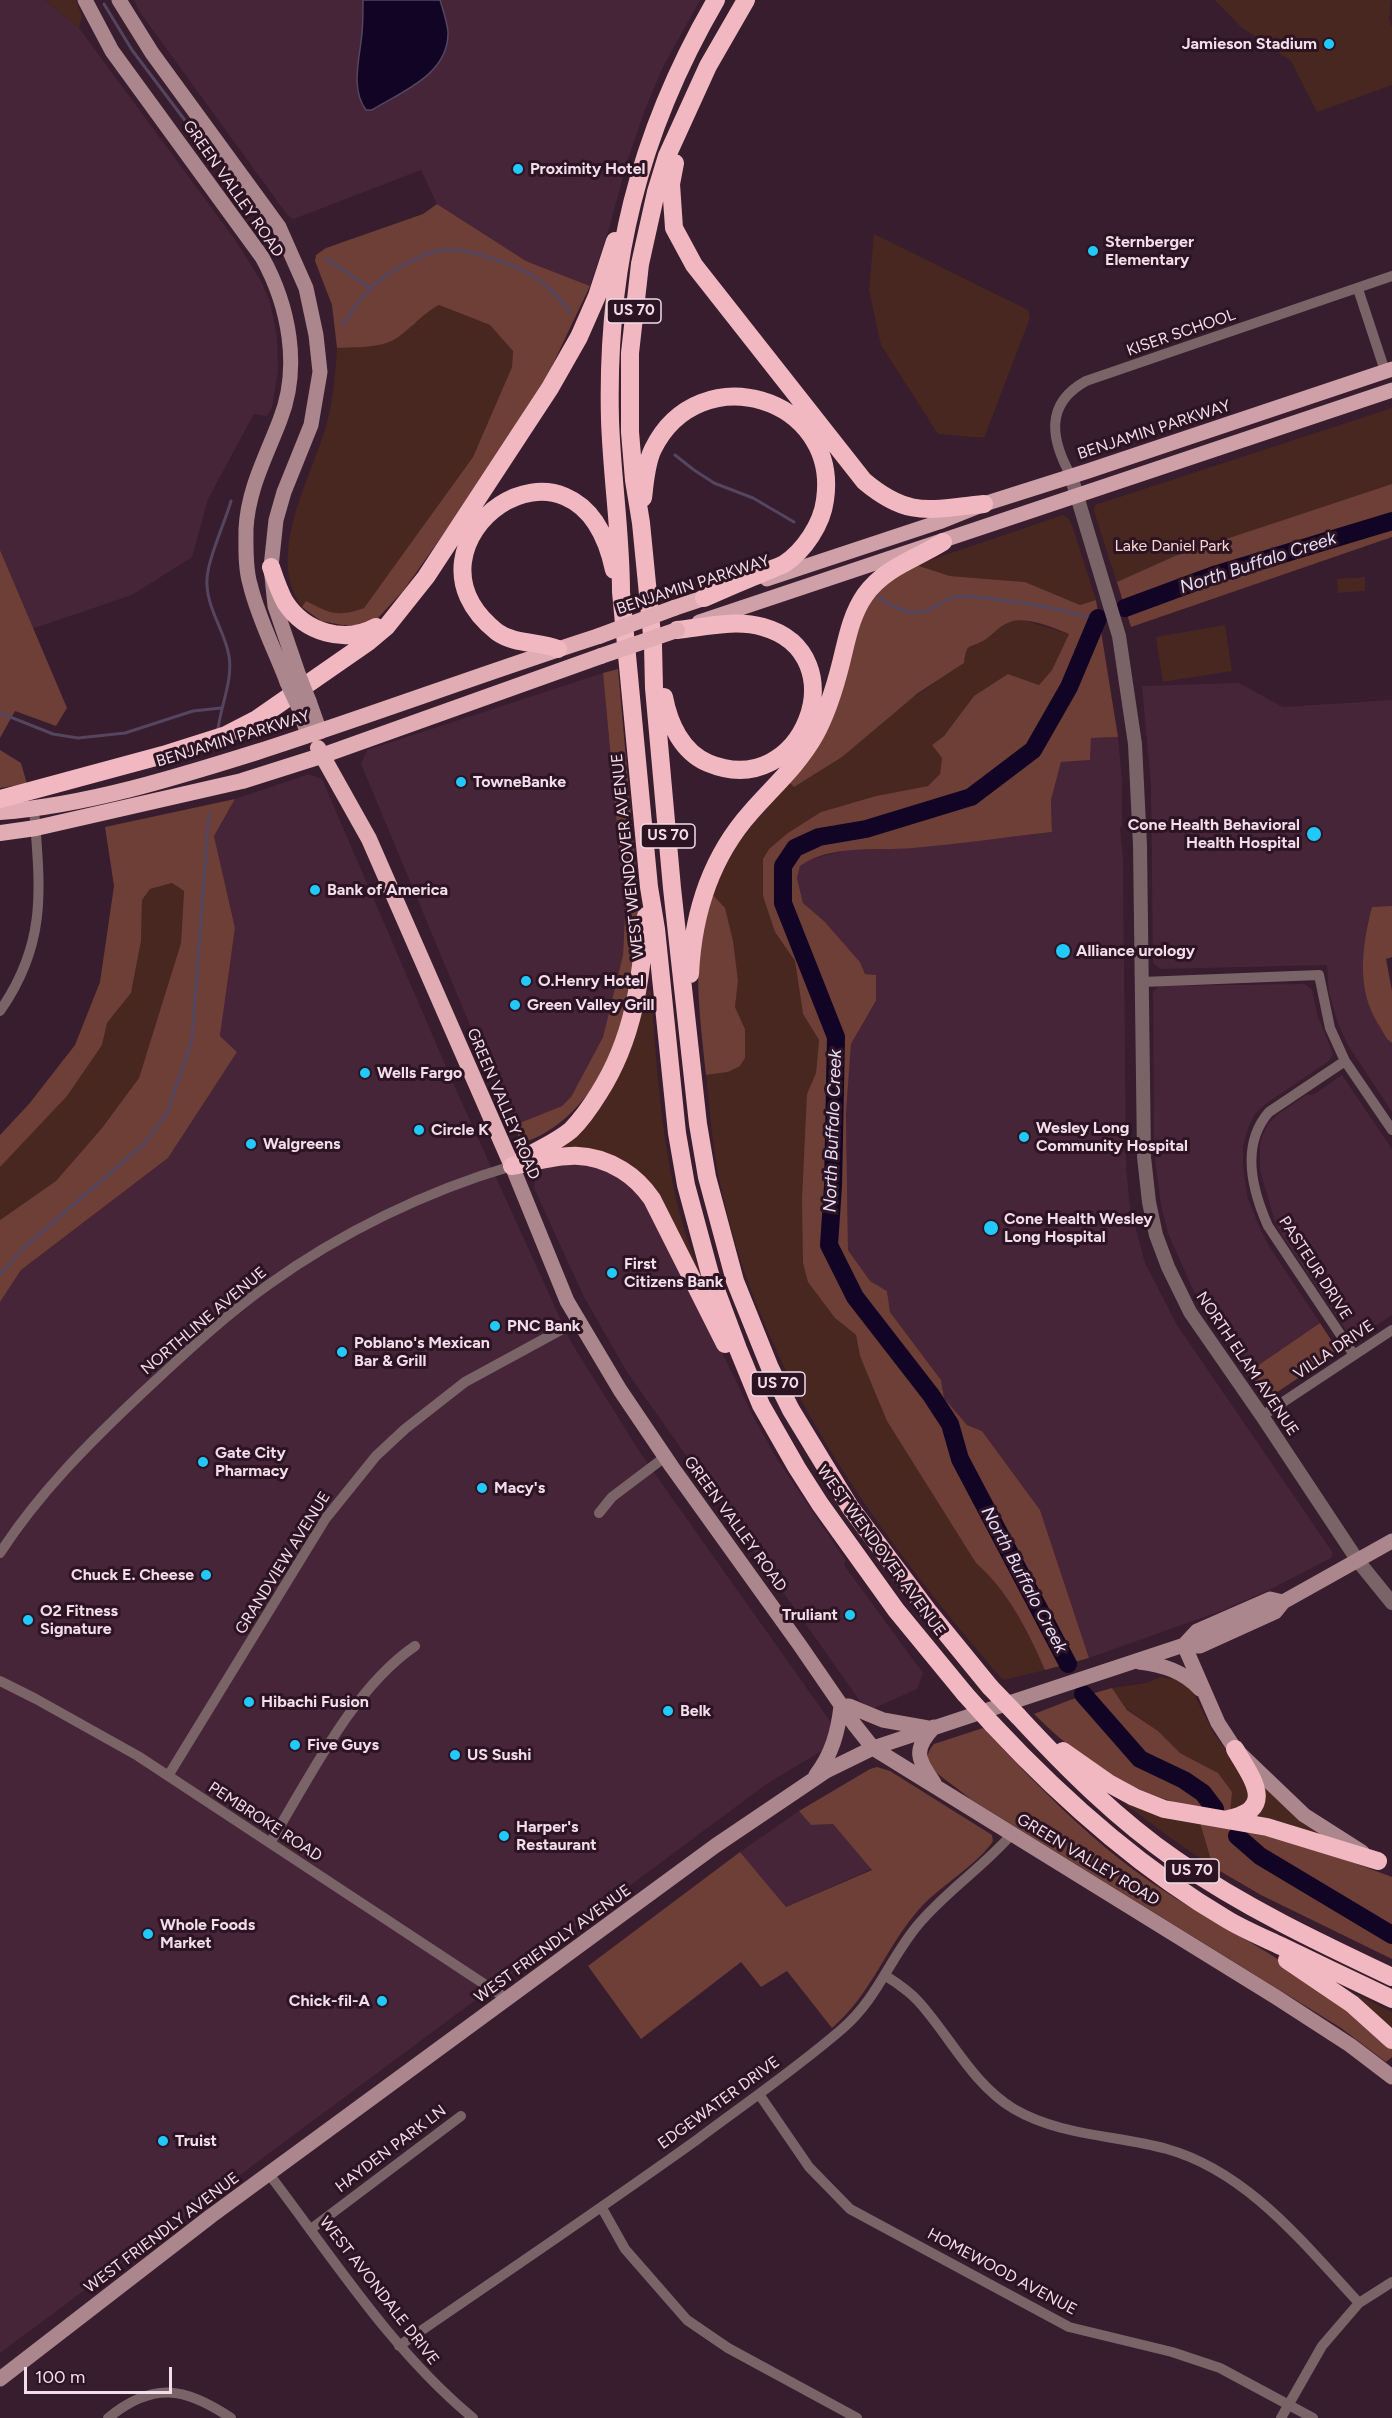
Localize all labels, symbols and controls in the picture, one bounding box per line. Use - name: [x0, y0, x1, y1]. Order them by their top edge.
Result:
- place label: Jamieson Stadium: [1182, 34, 1317, 54]
- marker: Jamieson Stadium: [1322, 37, 1336, 51]
- street label: GREEN VALLEY ROAD: [178, 117, 288, 261]
- place label: Proximity Hotel: [530, 159, 645, 179]
- marker: Proximity Hotel: [511, 162, 525, 176]
- place label: Sternberger Elementary: [1105, 232, 1194, 270]
- marker: Sternberger Elementary: [1086, 244, 1100, 258]
- road number: US 70: [607, 299, 661, 323]
- street label: KISER SCHOOL: [1124, 305, 1238, 361]
- street label: BENJAMIN PARKWAY: [1075, 396, 1233, 464]
- water label: North Buffalo Creek: [1177, 528, 1339, 598]
- park label: Lake Daniel Park: [1114, 536, 1230, 556]
- street label: BENJAMIN PARKWAY: [614, 551, 772, 619]
- street label: BENJAMIN PARKWAY: [154, 706, 312, 772]
- street label: WEST WENDOVER AVENUE: [608, 752, 648, 960]
- place label: TowneBanke: [473, 772, 566, 792]
- marker: TowneBanke: [454, 775, 468, 789]
- place label: Cone Health Behavioral Health Hospital: [1128, 815, 1300, 853]
- road number: US 70: [641, 824, 695, 848]
- marker: Cone Health Behavioral Health Hospital: [1305, 825, 1323, 843]
- place label: Bank of America: [327, 880, 448, 900]
- marker: Bank of America: [308, 883, 322, 897]
- place label: Alliance urology: [1076, 941, 1195, 961]
- marker: Alliance urology: [1054, 942, 1072, 960]
- place label: O.Henry Hotel: [538, 971, 644, 991]
- marker: O.Henry Hotel: [519, 974, 533, 988]
- place label: Green Valley Grill: [527, 995, 654, 1015]
- marker: Green Valley Grill: [508, 998, 522, 1012]
- street label: GREEN VALLEY ROAD: [462, 1025, 544, 1183]
- water label: North Buffalo Creek: [819, 1049, 847, 1213]
- place label: Wells Fargo: [377, 1063, 462, 1083]
- marker: Wells Fargo: [358, 1066, 372, 1080]
- place label: Wesley Long Community Hospital: [1036, 1118, 1188, 1156]
- place label: Circle K: [431, 1120, 489, 1140]
- marker: Circle K: [412, 1123, 426, 1137]
- marker: Wesley Long Community Hospital: [1017, 1130, 1031, 1144]
- place label: Walgreens: [263, 1134, 340, 1154]
- marker: Walgreens: [244, 1137, 258, 1151]
- place label: Cone Health Wesley Long Hospital: [1004, 1209, 1152, 1247]
- street label: PASTEUR DRIVE: [1274, 1213, 1356, 1323]
- marker: Cone Health Wesley Long Hospital: [982, 1219, 1000, 1237]
- place label: First Citizens Bank: [624, 1254, 723, 1292]
- street label: NORTHLINE AVENUE: [137, 1263, 271, 1379]
- marker: First Citizens Bank: [605, 1266, 619, 1280]
- street label: NORTH ELAM AVENUE: [1192, 1288, 1302, 1440]
- place label: PNC Bank: [507, 1316, 580, 1336]
- street label: VILLA DRIVE: [1290, 1316, 1378, 1384]
- marker: PNC Bank: [488, 1319, 502, 1333]
- place label: Poblano's Mexican Bar & Grill: [354, 1333, 490, 1371]
- marker: Poblano's Mexican Bar & Grill: [335, 1345, 349, 1359]
- road number: US 70: [751, 1372, 805, 1396]
- place label: Gate City Pharmacy: [215, 1443, 288, 1481]
- street label: GREEN VALLEY ROAD: [679, 1453, 791, 1595]
- marker: Gate City Pharmacy: [196, 1455, 210, 1469]
- street label: WEST WENDOVER AVENUE: [813, 1462, 949, 1640]
- place label: Macy's: [494, 1478, 545, 1498]
- marker: Macy's: [475, 1481, 489, 1495]
- street label: GRANDVIEW AVENUE: [231, 1488, 335, 1638]
- water label: North Buffalo Creek: [976, 1503, 1072, 1657]
- place label: Chuck E. Cheese: [71, 1565, 194, 1585]
- marker: Chuck E. Cheese: [199, 1568, 213, 1582]
- place label: O2 Fitness Signature: [40, 1601, 118, 1639]
- place label: Truliant: [782, 1605, 838, 1625]
- marker: Truliant: [843, 1608, 857, 1622]
- marker: O2 Fitness Signature: [21, 1613, 35, 1627]
- place label: Hibachi Fusion: [261, 1692, 369, 1712]
- marker: Hibachi Fusion: [242, 1695, 256, 1709]
- place label: Belk: [680, 1701, 711, 1721]
- marker: Belk: [661, 1704, 675, 1718]
- place label: Five Guys: [307, 1735, 379, 1755]
- marker: Five Guys: [288, 1738, 302, 1752]
- place label: US Sushi: [467, 1745, 531, 1765]
- marker: US Sushi: [448, 1748, 462, 1762]
- street label: PEMBROKE ROAD: [204, 1778, 326, 1866]
- street label: GREEN VALLEY ROAD: [1013, 1810, 1163, 1910]
- place label: Harper's Restaurant: [516, 1817, 597, 1855]
- marker: Harper's Restaurant: [497, 1829, 511, 1843]
- road number: US 70: [1165, 1859, 1219, 1883]
- street label: WEST FRIENDLY AVENUE: [471, 1881, 635, 2007]
- place label: Whole Foods Market: [160, 1915, 255, 1953]
- marker: Whole Foods Market: [141, 1927, 155, 1941]
- place label: Chick-fil-A: [289, 1991, 370, 2011]
- marker: Chick-fil-A: [375, 1994, 389, 2008]
- street label: EDGEWATER DRIVE: [654, 2052, 784, 2154]
- street label: HAYDEN PARK LN: [332, 2101, 450, 2197]
- place label: Truist: [175, 2131, 217, 2151]
- marker: Truist: [156, 2134, 170, 2148]
- street label: WEST FRIENDLY AVENUE: [81, 2168, 243, 2298]
- street label: WEST AVONDALE DRIVE: [315, 2213, 443, 2369]
- street label: HOMEWOOD AVENUE: [924, 2224, 1080, 2320]
- scale bar: [27, 2355, 176, 2393]
- text: 100 m: [35, 2366, 85, 2388]

